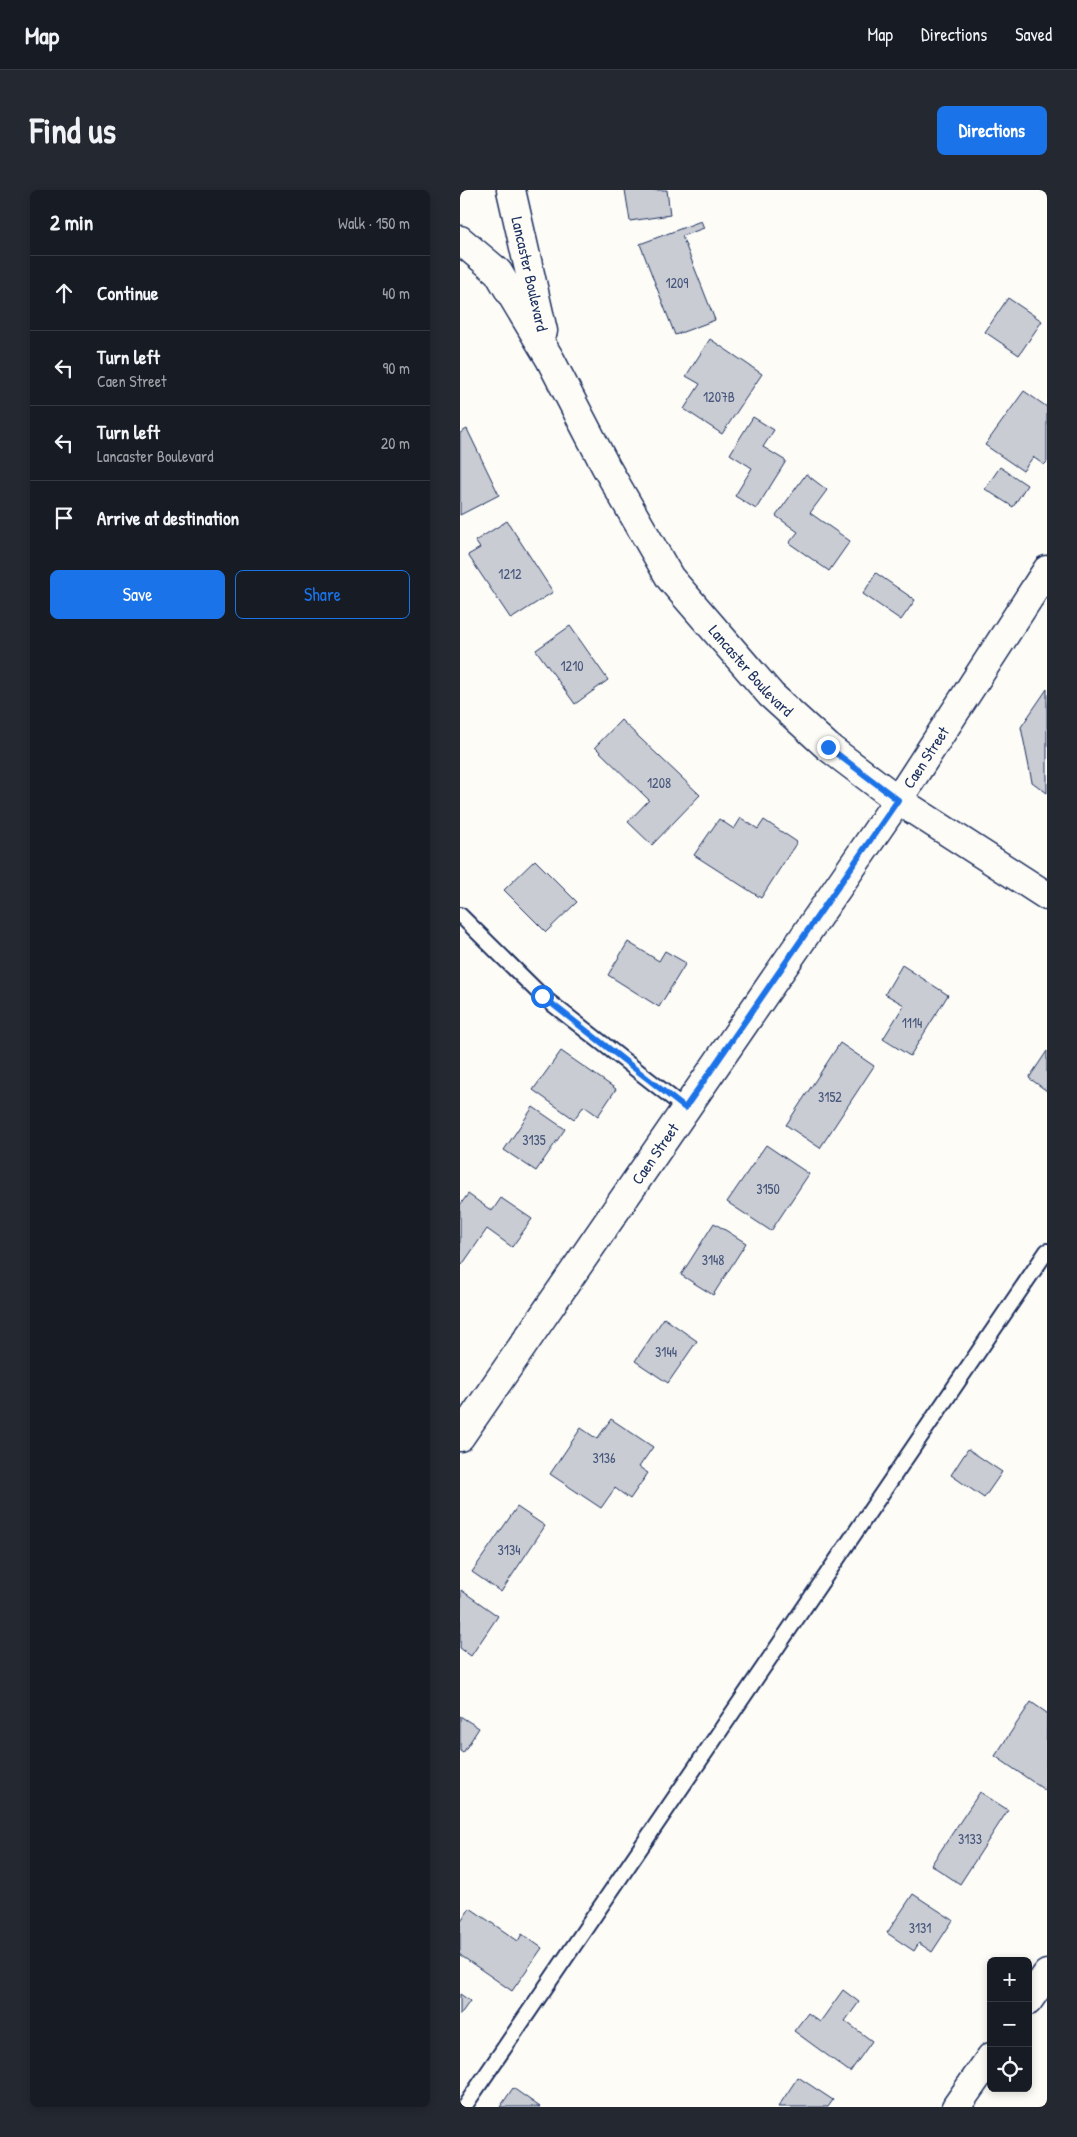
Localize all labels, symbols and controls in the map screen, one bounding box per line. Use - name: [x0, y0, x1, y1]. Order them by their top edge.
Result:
- text: Map: [25, 19, 59, 51]
- text: Map: [868, 22, 893, 47]
- text: Directions: [921, 22, 987, 47]
- text: Saved: [1015, 22, 1052, 47]
- button: Directions: [937, 106, 1047, 155]
- text: Find us: [30, 107, 116, 154]
- text: 2 min: [50, 208, 93, 237]
- text: Walk · 150 m: [338, 212, 410, 234]
- street label: Lancaster Boulevard: [506, 215, 554, 333]
- house number: 1209: [665, 273, 689, 292]
- icon: ahead: [50, 279, 78, 307]
- text: Continue: [97, 280, 158, 306]
- text: 40 m: [382, 282, 410, 304]
- text: Turn left: [97, 344, 160, 370]
- icon: left: [50, 354, 78, 382]
- text: 90 m: [382, 357, 410, 379]
- text: Caen Street: [97, 370, 167, 392]
- house number: 1207B: [703, 387, 735, 406]
- text: Turn left: [97, 419, 160, 445]
- icon: left: [50, 429, 78, 457]
- text: 20 m: [381, 432, 410, 454]
- text: Lancaster Boulevard: [97, 445, 213, 467]
- icon: arrive: [50, 504, 78, 532]
- text: Arrive at destination: [97, 505, 239, 531]
- house number: 1212: [498, 564, 522, 583]
- button: Save: [50, 570, 225, 619]
- button: Share: [235, 570, 410, 619]
- street label: Lancaster Boulevard: [704, 620, 798, 721]
- house number: 1210: [561, 656, 584, 675]
- street label: Caen Street: [898, 722, 954, 792]
- route end: [817, 736, 840, 759]
- house number: 1208: [647, 773, 671, 792]
- route start: [531, 985, 554, 1008]
- house number: 1114: [902, 1013, 922, 1032]
- house number: 3152: [818, 1087, 842, 1106]
- street label: Caen Street: [626, 1118, 684, 1188]
- house number: 3135: [522, 1130, 546, 1149]
- house number: 3150: [756, 1179, 780, 1198]
- house number: 3148: [702, 1250, 724, 1269]
- house number: 3144: [655, 1342, 677, 1361]
- house number: 3136: [592, 1448, 616, 1467]
- house number: 3134: [498, 1540, 520, 1559]
- house number: 3133: [958, 1829, 982, 1848]
- house number: 3131: [909, 1918, 931, 1937]
- map controls: [987, 1957, 1032, 2092]
- button: +: [987, 1957, 1032, 2002]
- button: −: [987, 2002, 1032, 2047]
- button: locate: [987, 2047, 1032, 2092]

